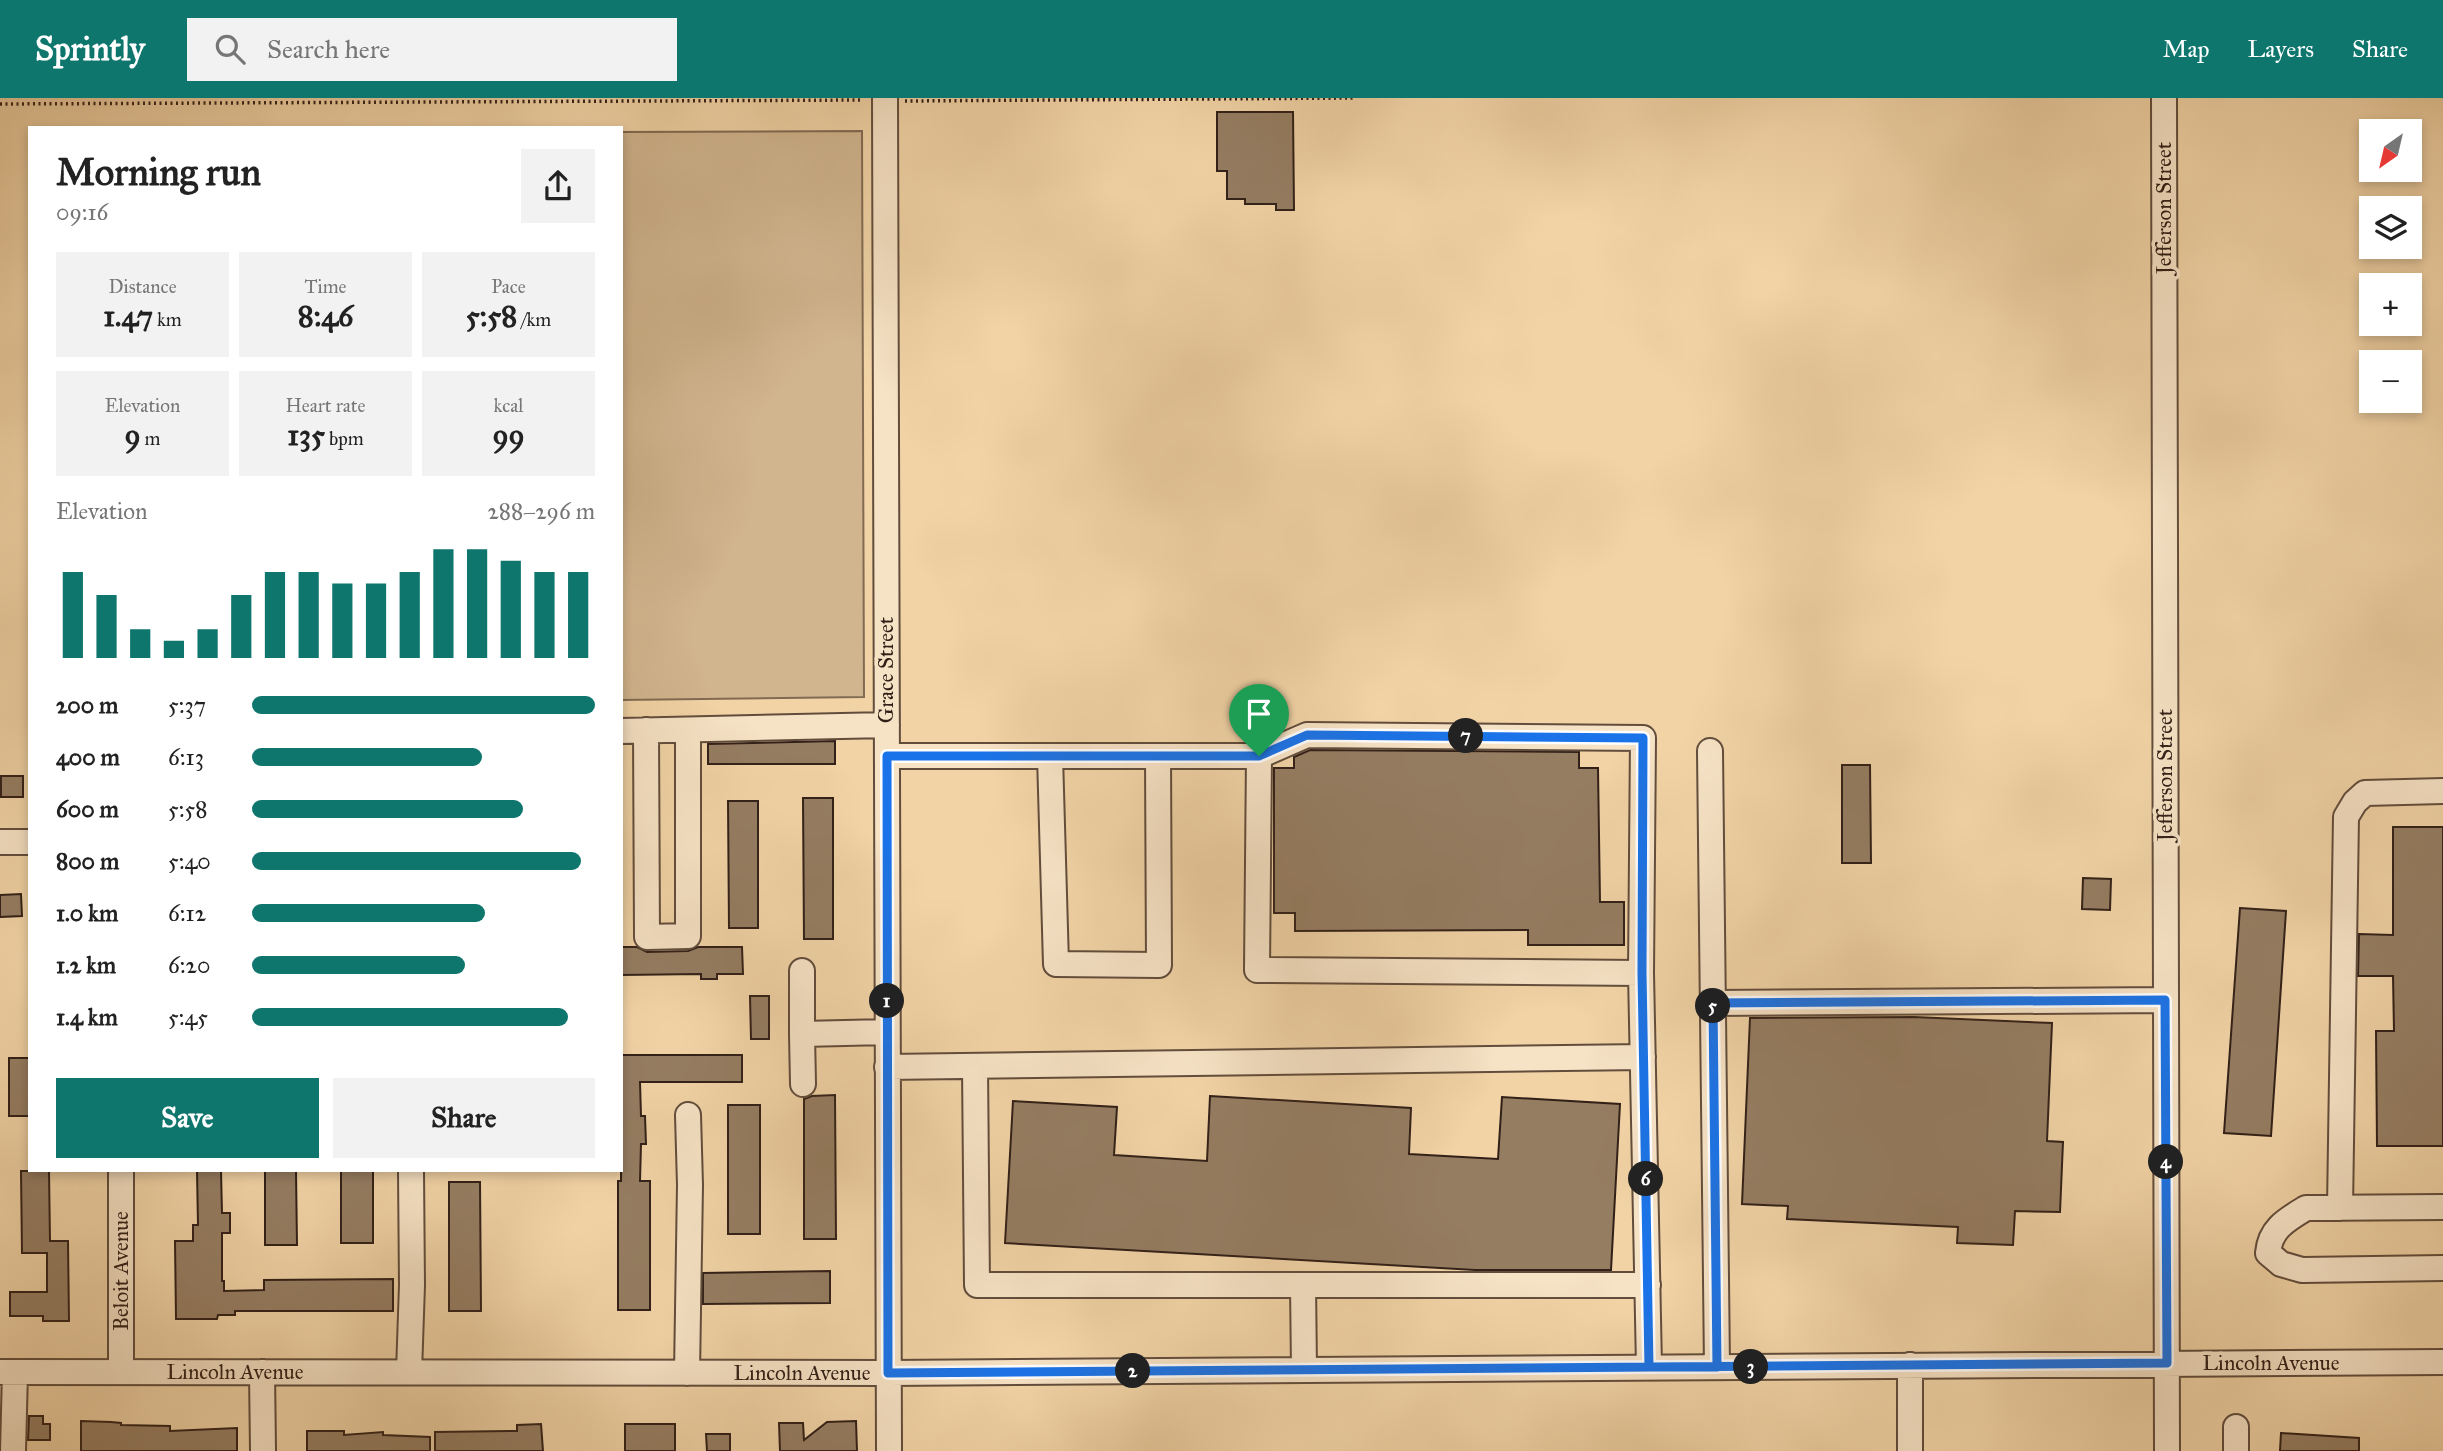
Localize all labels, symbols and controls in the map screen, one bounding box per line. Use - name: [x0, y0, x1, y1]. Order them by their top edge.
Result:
- search box: [187, 18, 677, 81]
- text: Sprintly: [35, 29, 145, 69]
- icon: search: [211, 30, 249, 68]
- text: Search here: [267, 33, 390, 65]
- text: Map: [2163, 34, 2210, 64]
- text: Layers: [2248, 34, 2314, 64]
- text: Share: [2352, 34, 2408, 64]
- north arrow: [2359, 119, 2422, 182]
- map controls: [2359, 119, 2422, 413]
- street label: Jefferson Street: [2151, 141, 2177, 276]
- text: Morning run: [56, 149, 261, 195]
- button: share: [521, 149, 595, 223]
- button: layers: [2359, 196, 2422, 259]
- text: 09:16: [56, 198, 108, 226]
- button: +: [2359, 273, 2422, 336]
- text: Distance: [108, 275, 177, 298]
- text: Time: [304, 275, 347, 298]
- text: Pace: [491, 275, 526, 298]
- text: 1.47: [103, 298, 153, 334]
- text: 8:46: [298, 298, 353, 334]
- text: 5:58: [466, 298, 517, 334]
- text: km: [153, 308, 182, 331]
- text: /km: [517, 308, 551, 331]
- button: −: [2359, 350, 2422, 413]
- text: Elevation: [105, 394, 180, 417]
- text: Heart rate: [286, 394, 365, 417]
- text: kcal: [494, 394, 523, 417]
- text: 9: [124, 417, 141, 453]
- text: 135: [287, 417, 325, 453]
- text: 99: [492, 417, 525, 453]
- text: m: [141, 427, 161, 450]
- text: bpm: [325, 427, 364, 450]
- text: Elevation: [56, 497, 147, 525]
- text: 288–296 m: [487, 497, 595, 525]
- street label: Grace Street: [873, 616, 899, 723]
- pin: [1229, 684, 1289, 756]
- text: 200 m: [56, 691, 118, 719]
- text: 5:37: [168, 691, 206, 719]
- icon: arrive: [1240, 695, 1278, 733]
- street label: Jefferson Street: [2152, 708, 2178, 843]
- pin: 7: [1448, 718, 1484, 754]
- text: 7: [1460, 724, 1471, 747]
- text: 400 m: [56, 743, 120, 771]
- text: 6:13: [168, 743, 204, 771]
- text: 600 m: [56, 795, 119, 823]
- text: 5:58: [168, 795, 207, 823]
- text: 800 m: [56, 847, 119, 875]
- text: 5:40: [168, 847, 211, 875]
- text: 1.0 km: [56, 899, 118, 927]
- text: 6:12: [168, 899, 206, 927]
- text: 1.2 km: [56, 951, 116, 979]
- text: 6:20: [168, 951, 210, 979]
- pin: 1: [870, 984, 904, 1018]
- pin: 5: [1696, 988, 1730, 1024]
- text: 1: [883, 989, 890, 1012]
- text: 5: [1708, 994, 1717, 1017]
- text: 1.4 km: [56, 1003, 118, 1031]
- text: 5:45: [168, 1003, 208, 1031]
- button: Save: [56, 1078, 319, 1158]
- button: Share: [333, 1078, 595, 1158]
- pin: 4: [2148, 1144, 2184, 1180]
- text: 4: [2160, 1150, 2171, 1173]
- pin: 6: [1628, 1162, 1664, 1196]
- text: 6: [1641, 1167, 1650, 1190]
- street label: Beloit Avenue: [108, 1211, 134, 1331]
- pin: 3: [1734, 1350, 1768, 1384]
- street label: Lincoln Avenue: [2203, 1350, 2340, 1376]
- pin: 2: [1116, 1354, 1150, 1388]
- text: 3: [1747, 1355, 1754, 1378]
- street label: Lincoln Avenue: [167, 1359, 304, 1385]
- text: 2: [1128, 1359, 1137, 1382]
- street label: Lincoln Avenue: [734, 1360, 871, 1386]

